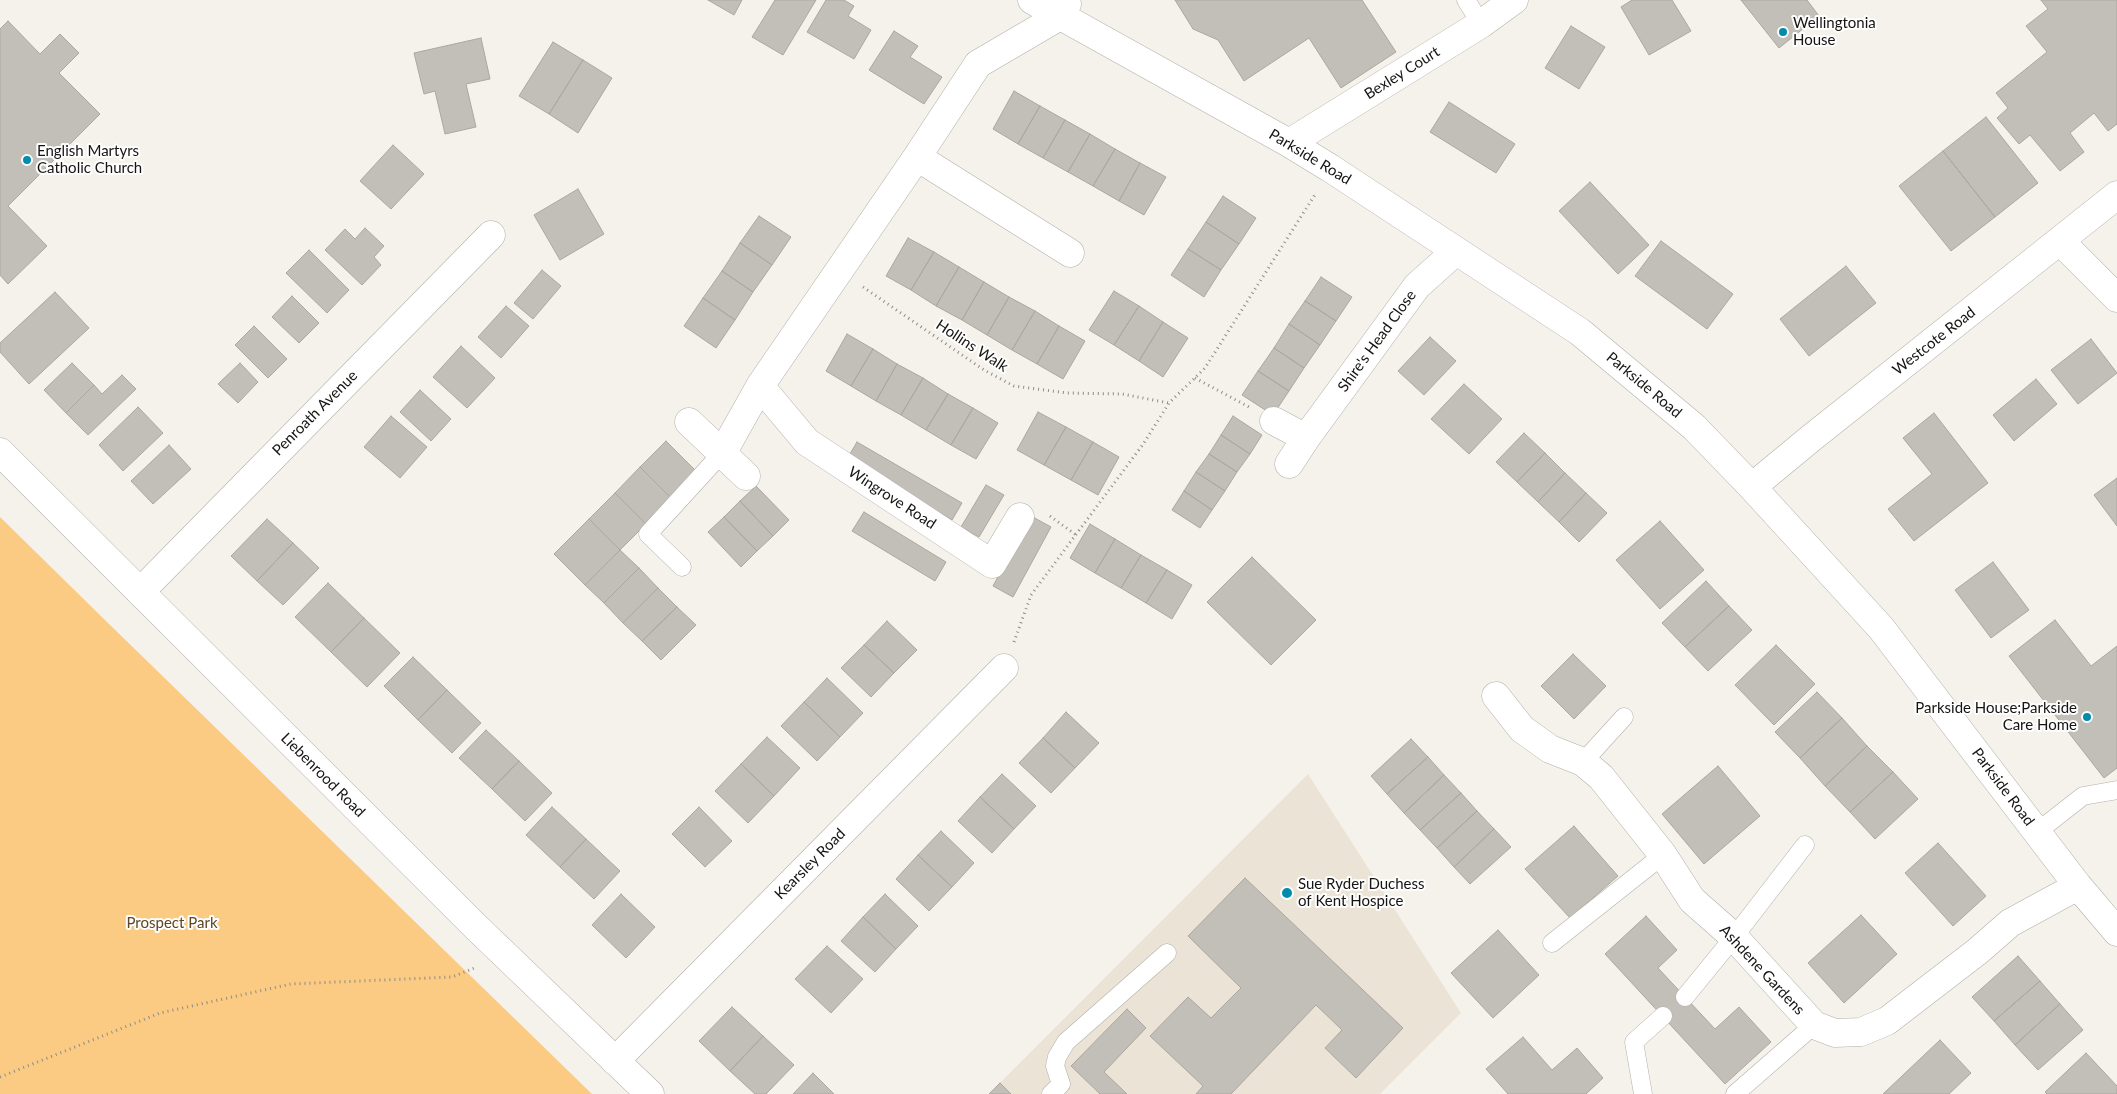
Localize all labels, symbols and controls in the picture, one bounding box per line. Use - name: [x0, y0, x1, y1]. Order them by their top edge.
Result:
- place label: Wellingtonia House: [1793, 14, 1876, 49]
- marker: Wellingtonia House: [1777, 26, 1789, 38]
- street label: Bexley Court: [1361, 43, 1443, 103]
- street label: Parkside Road: [1266, 125, 1354, 189]
- place label: English Martyrs Catholic Church: [37, 142, 142, 177]
- marker: English Martyrs Catholic Church: [21, 154, 33, 166]
- street label: Shire's Head Close: [1334, 287, 1420, 395]
- street label: Westcote Road: [1889, 303, 1979, 379]
- street label: Hollins Walk: [933, 316, 1011, 376]
- street label: Parkside Road: [1603, 348, 1685, 422]
- street label: Penroath Avenue: [269, 367, 361, 459]
- street label: Wingrove Road: [845, 463, 939, 533]
- place label: Parkside House;Parkside Care Home: [1915, 699, 2077, 734]
- marker: Parkside House;Parkside Care Home: [2081, 711, 2093, 723]
- street label: Liebenrood Road: [277, 729, 369, 821]
- street label: Parkside Road: [1968, 745, 2038, 829]
- street label: Kearsley Road: [771, 825, 849, 903]
- place label: Sue Ryder Duchess of Kent Hospice: [1298, 875, 1424, 910]
- marker: Sue Ryder Duchess of Kent Hospice: [1280, 886, 1294, 900]
- park label: Prospect Park: [126, 914, 218, 932]
- street label: Ashdene Gardens: [1716, 921, 1808, 1019]

